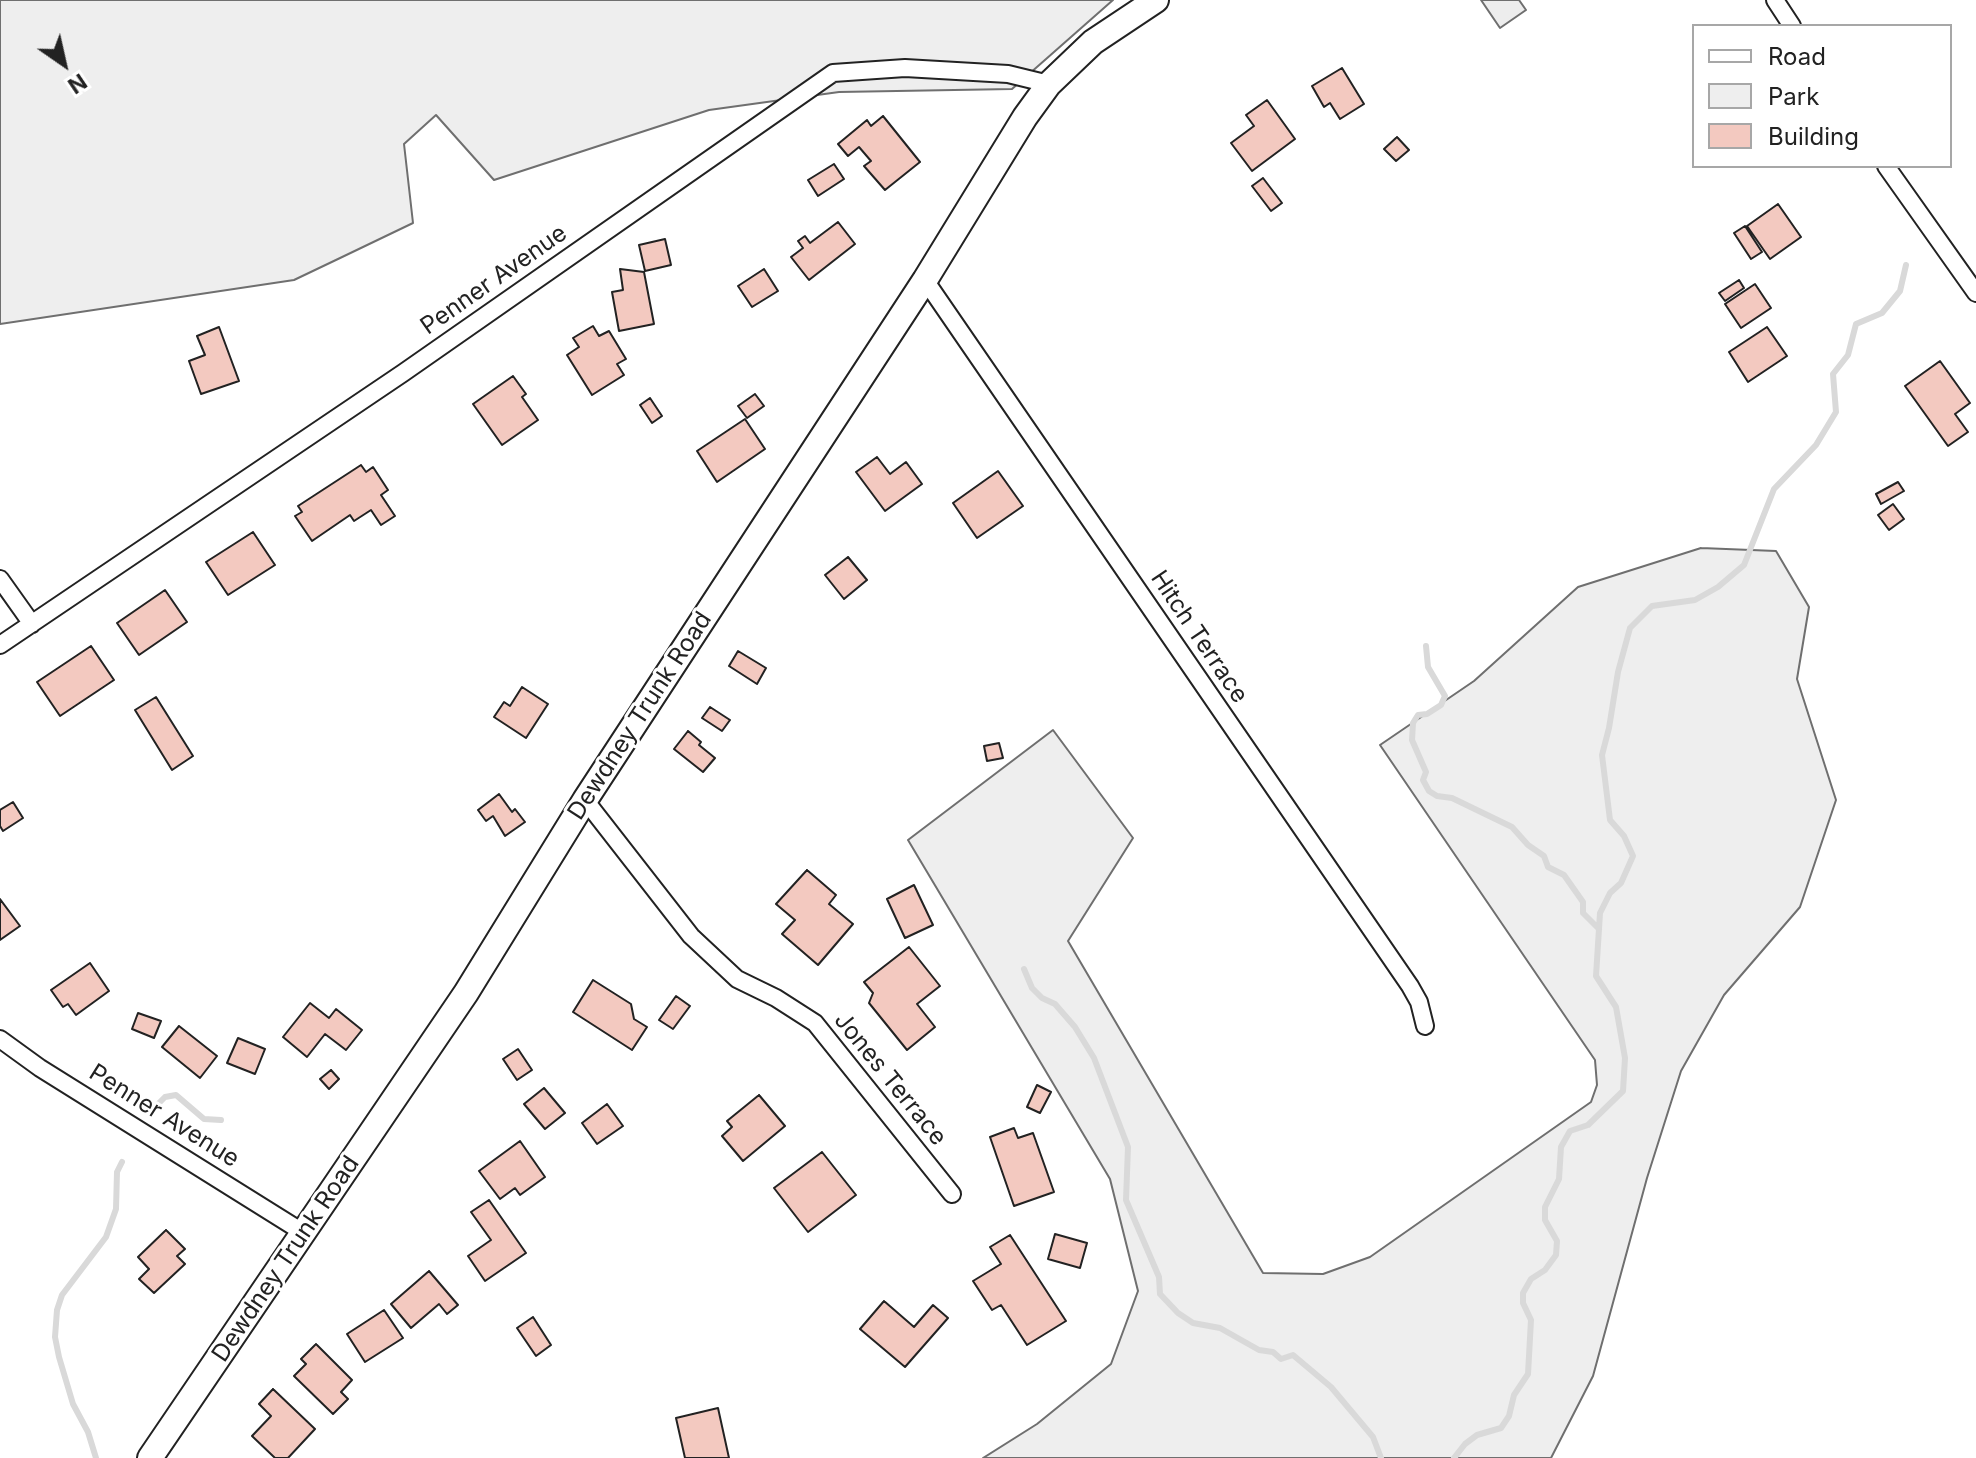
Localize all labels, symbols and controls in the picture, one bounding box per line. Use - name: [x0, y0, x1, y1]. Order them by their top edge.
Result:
- north arrow: [24, 24, 104, 104]
- legend: [1692, 24, 1952, 168]
- text: Road: [1768, 42, 1826, 71]
- text: N: [63, 68, 92, 99]
- text: Park: [1768, 82, 1819, 111]
- text: Building: [1768, 122, 1859, 151]
- street label: Penner Avenue: [415, 219, 573, 341]
- street label: Hitch Terrace: [1144, 565, 1254, 709]
- street label: Dewdney Trunk Road: [562, 607, 718, 825]
- street label: Jones Terrace: [828, 1007, 952, 1151]
- street label: Penner Avenue: [84, 1058, 244, 1174]
- street label: Dewdney Trunk Road: [206, 1151, 366, 1367]

